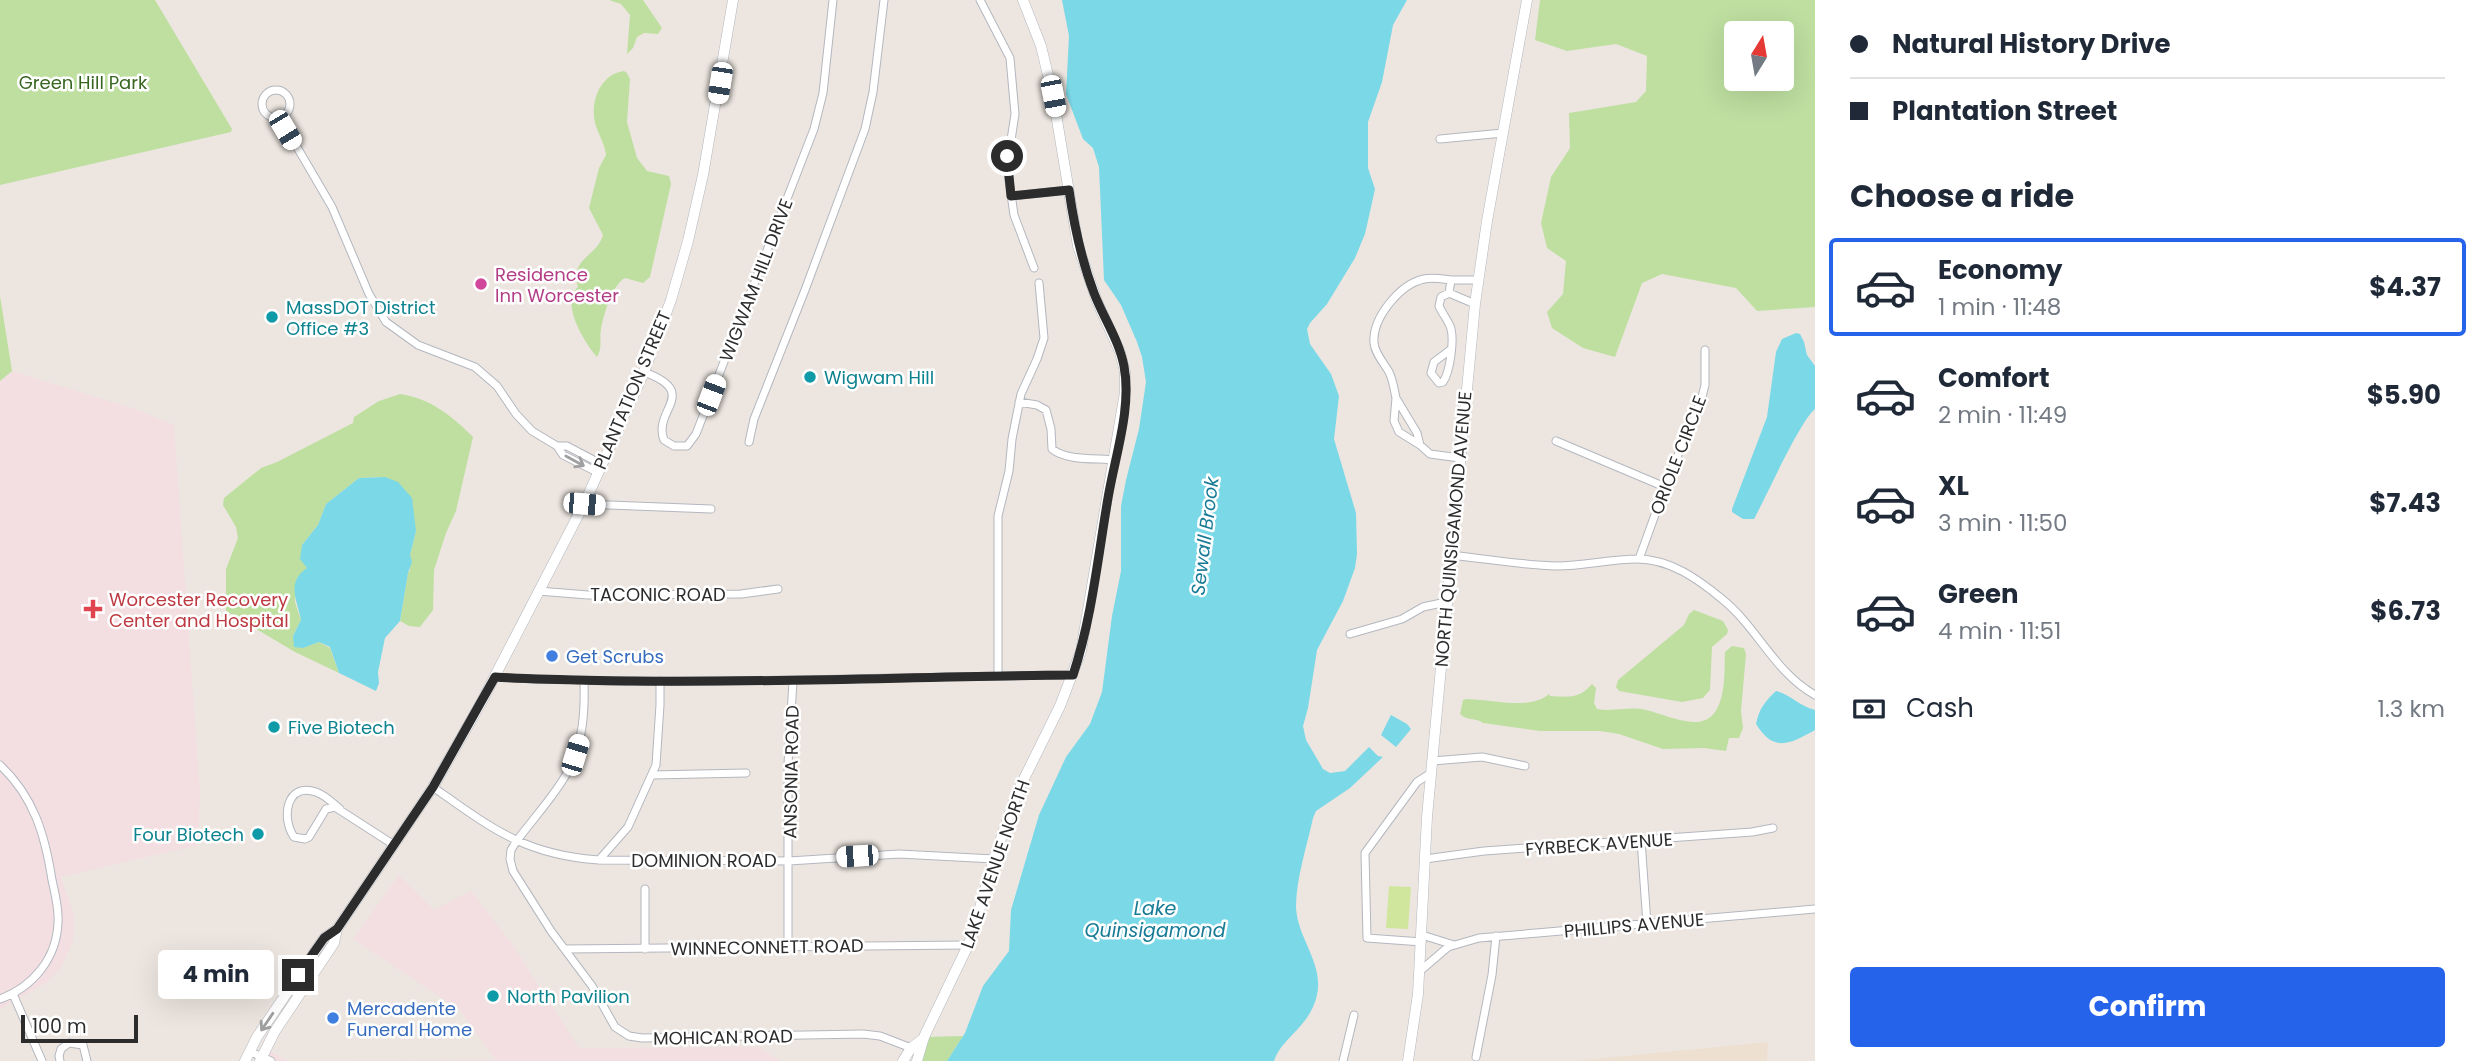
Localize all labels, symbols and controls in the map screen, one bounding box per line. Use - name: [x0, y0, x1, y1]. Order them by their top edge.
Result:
- north arrow: [1724, 21, 1794, 91]
- map controls: [1724, 21, 1794, 91]
- text: Natural History Drive: [1892, 26, 2171, 62]
- car: [707, 61, 734, 105]
- park label: Green Hill Park: [19, 70, 148, 95]
- car: [1039, 73, 1068, 119]
- text: Plantation Street: [1892, 93, 2117, 129]
- car: [266, 107, 305, 153]
- route start: [991, 140, 1023, 172]
- text: Choose a ride: [1850, 173, 2074, 218]
- street label: WIGWAM HILL DRIVE: [713, 195, 799, 365]
- text: Economy: [1938, 252, 2062, 288]
- icon: car: [1854, 256, 1917, 319]
- place label: Residence Inn Worcester: [495, 262, 619, 308]
- text: $4.37: [2369, 269, 2441, 305]
- marker: Residence Inn Worcester: [473, 276, 489, 292]
- text: 1 min · 11:48: [1938, 291, 2061, 323]
- place label: MassDOT District Office #3: [286, 295, 436, 341]
- street label: PLANTATION STREET: [587, 307, 677, 473]
- marker: MassDOT District Office #3: [264, 309, 280, 325]
- text: Comfort: [1938, 360, 2050, 396]
- icon: car: [1854, 364, 1917, 427]
- place label: Wigwam Hill: [824, 365, 934, 390]
- marker: Wigwam Hill: [802, 369, 818, 385]
- car: [694, 372, 729, 418]
- text: $5.90: [2367, 377, 2441, 413]
- street label: NORTH QUINSIGAMOND AVENUE: [1428, 390, 1478, 668]
- street label: ORIOLE CIRCLE: [1644, 392, 1712, 518]
- text: 2 min · 11:49: [1938, 399, 2067, 431]
- one-way arrow: [564, 455, 585, 469]
- text: XL: [1938, 468, 1969, 504]
- icon: car: [1854, 472, 1917, 535]
- water label: Sewall Brook: [1184, 474, 1226, 597]
- text: $7.43: [2369, 485, 2441, 521]
- car: [563, 492, 606, 516]
- text: 3 min · 11:50: [1938, 507, 2067, 539]
- text: Green: [1938, 576, 2019, 612]
- icon: car: [1854, 580, 1917, 643]
- street label: TACONIC ROAD: [590, 582, 726, 607]
- place label: Worcester Recovery Center and Hospital: [109, 587, 289, 633]
- text: $6.73: [2370, 593, 2441, 629]
- marker: Worcester Recovery Center and Hospital: [83, 599, 103, 619]
- text: 4 min · 11:51: [1938, 615, 2061, 647]
- place label: Get Scrubs: [566, 644, 664, 669]
- marker: Get Scrubs: [544, 648, 560, 664]
- icon: cash: [1850, 690, 1888, 728]
- text: Cash: [1906, 690, 1974, 726]
- text: 1.3 km: [2378, 693, 2445, 725]
- street label: ANSONIA ROAD: [777, 705, 805, 839]
- place label: Five Biotech: [288, 715, 395, 740]
- marker: Five Biotech: [266, 719, 282, 735]
- car: [559, 732, 592, 778]
- street label: LAKE AVENUE NORTH: [954, 776, 1036, 952]
- place label: Four Biotech: [133, 822, 244, 847]
- marker: Four Biotech: [250, 826, 266, 842]
- street label: FYRBECK AVENUE: [1524, 826, 1674, 862]
- car: [836, 844, 879, 868]
- street label: DOMINION ROAD: [631, 848, 777, 873]
- water label: Lake Quinsigamond: [1085, 895, 1226, 944]
- street label: PHILLIPS AVENUE: [1563, 906, 1705, 944]
- street label: WINNECONNETT ROAD: [670, 933, 864, 961]
- callout: 4 min: [158, 950, 274, 1000]
- text: 4 min: [182, 958, 250, 990]
- route end: [282, 959, 314, 991]
- button: Confirm: [1850, 967, 2445, 1047]
- place label: North Pavilion: [507, 984, 630, 1009]
- marker: North Pavilion: [485, 988, 501, 1004]
- place label: Mercadente Funeral Home: [347, 996, 472, 1042]
- marker: Mercadente Funeral Home: [325, 1010, 341, 1026]
- one-way arrow: [260, 1011, 274, 1031]
- scale bar: [21, 1012, 138, 1044]
- text: 100 m: [32, 1013, 87, 1040]
- street label: MOHICAN ROAD: [653, 1023, 793, 1051]

